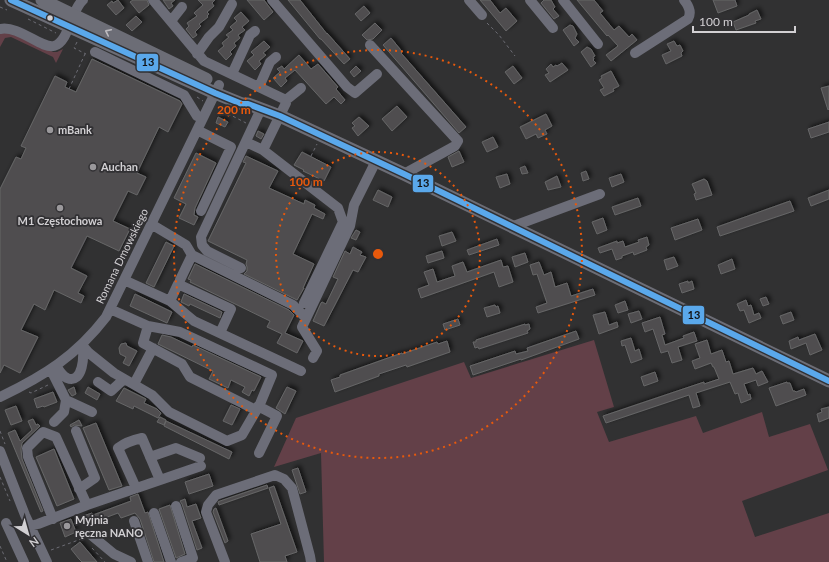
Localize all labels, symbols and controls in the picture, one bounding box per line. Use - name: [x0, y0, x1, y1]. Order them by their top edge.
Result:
- scale bar: [693, 8, 795, 34]
- unlabelled marker: [45, 13, 55, 23]
- text: 100 m: [699, 14, 733, 29]
- one-way arrow: [105, 29, 112, 37]
- line badge: 13: [136, 53, 159, 72]
- text: 13: [142, 55, 154, 68]
- text: 200 m: [217, 102, 251, 117]
- place label: mBank: [58, 123, 92, 136]
- marker: mBank: [45, 125, 55, 135]
- place label: Auchan: [100, 160, 138, 173]
- marker: Auchan: [88, 162, 98, 172]
- text: 100 m: [289, 174, 323, 189]
- line badge: 13: [412, 174, 434, 193]
- text: 13: [417, 176, 429, 189]
- marker: M1 Częstochowa: [55, 203, 65, 213]
- street label: Romana Dmowskiego: [93, 206, 150, 306]
- place label: M1 Częstochowa: [18, 214, 102, 227]
- centre of rings: [371, 247, 385, 261]
- line badge: 13: [682, 305, 705, 325]
- text: 13: [688, 308, 700, 321]
- place label: Myjnia ręczna NANO: [75, 513, 143, 539]
- north arrow: [8, 514, 48, 554]
- marker: Myjnia ręczna NANO: [62, 521, 72, 531]
- text: N: [27, 535, 42, 550]

